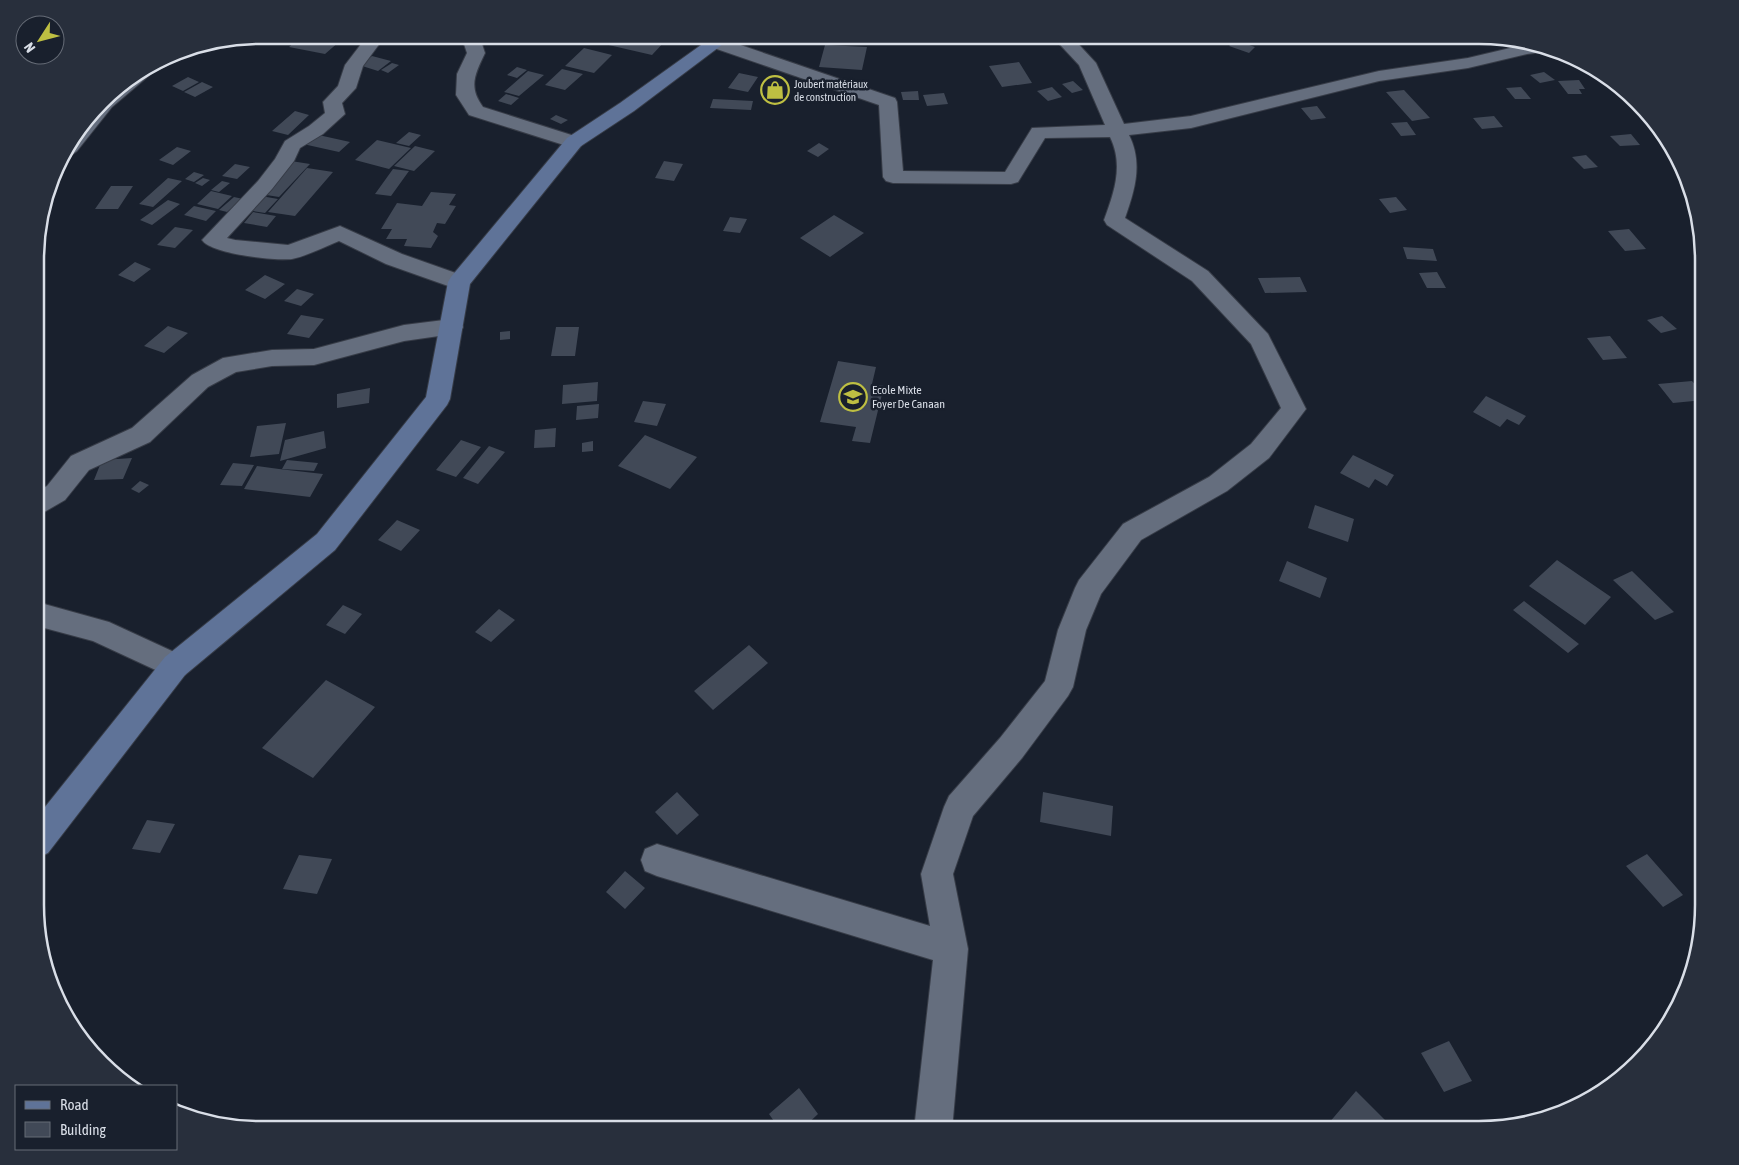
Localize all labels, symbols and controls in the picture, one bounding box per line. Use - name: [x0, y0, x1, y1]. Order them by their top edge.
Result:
- north arrow: [15, 15, 65, 65]
- text: N: [21, 40, 38, 56]
- shop icon: Joubert matériaux de construction: [760, 75, 790, 105]
- place label: Joubert matériaux de construction: [794, 78, 868, 103]
- school or university icon: Ecole Mixte Foyer De Canaan: [838, 382, 868, 412]
- place label: Ecole Mixte Foyer De Canaan: [872, 383, 945, 411]
- legend: [15, 1085, 178, 1150]
- text: Road: [60, 1096, 89, 1113]
- text: Building: [60, 1121, 106, 1138]

